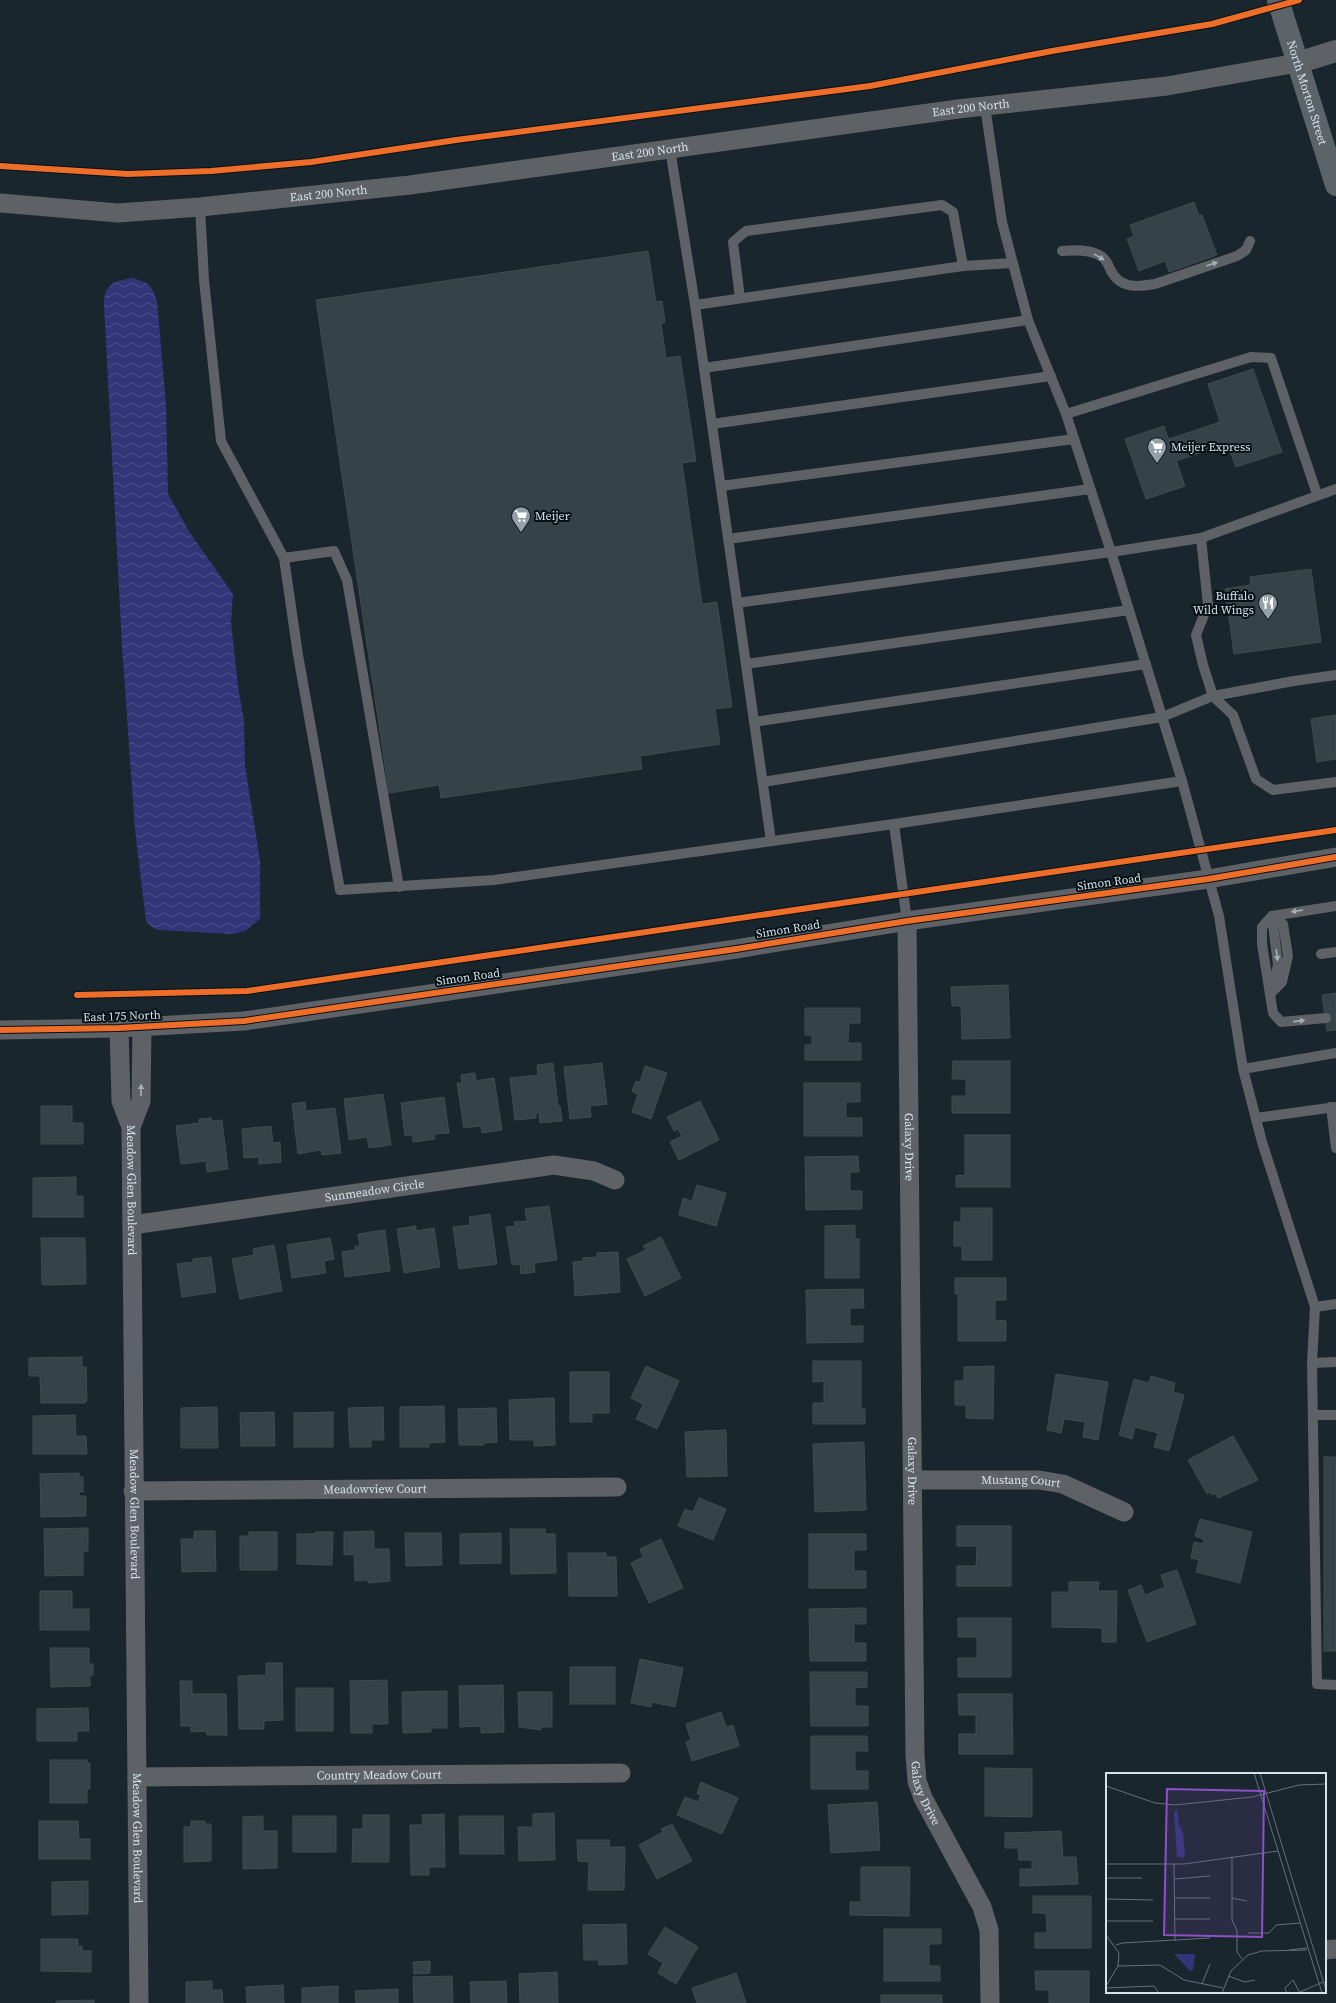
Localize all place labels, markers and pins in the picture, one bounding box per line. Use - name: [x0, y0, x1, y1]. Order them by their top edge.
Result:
- supermarket icon: Meijer Express: [1146, 436, 1168, 464]
- place label: Meijer Express: [1171, 439, 1250, 455]
- supermarket icon: Meijer: [510, 505, 532, 533]
- place label: Meijer: [535, 508, 570, 524]
- place label: Buffalo Wild Wings: [1193, 588, 1254, 618]
- restaurant icon: Buffalo Wild Wings: [1257, 592, 1279, 620]

